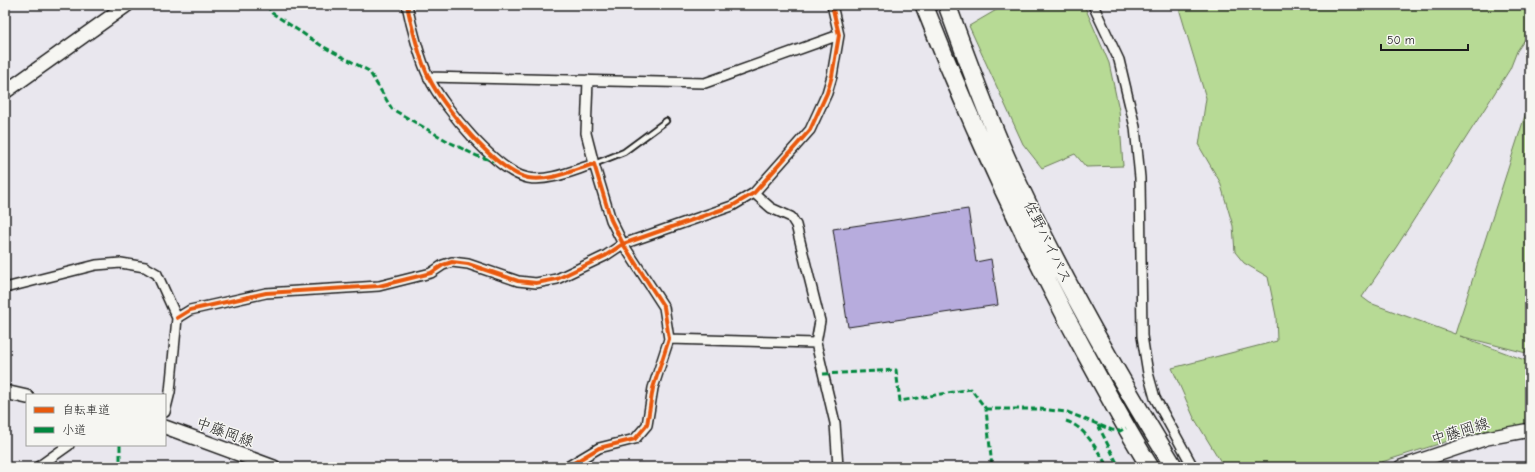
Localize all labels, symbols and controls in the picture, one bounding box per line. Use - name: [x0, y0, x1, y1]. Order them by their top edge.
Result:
- scale bar: [1381, 26, 1468, 52]
- text: 50 m: [1387, 33, 1415, 47]
- street label: 佐野バイパス: [1020, 198, 1076, 286]
- legend: [26, 394, 166, 446]
- text: 自転車道: [62, 403, 110, 417]
- street label: 中藤岡線: [194, 413, 256, 451]
- street label: 中藤岡線: [1429, 414, 1491, 448]
- text: 小道: [62, 423, 86, 437]

